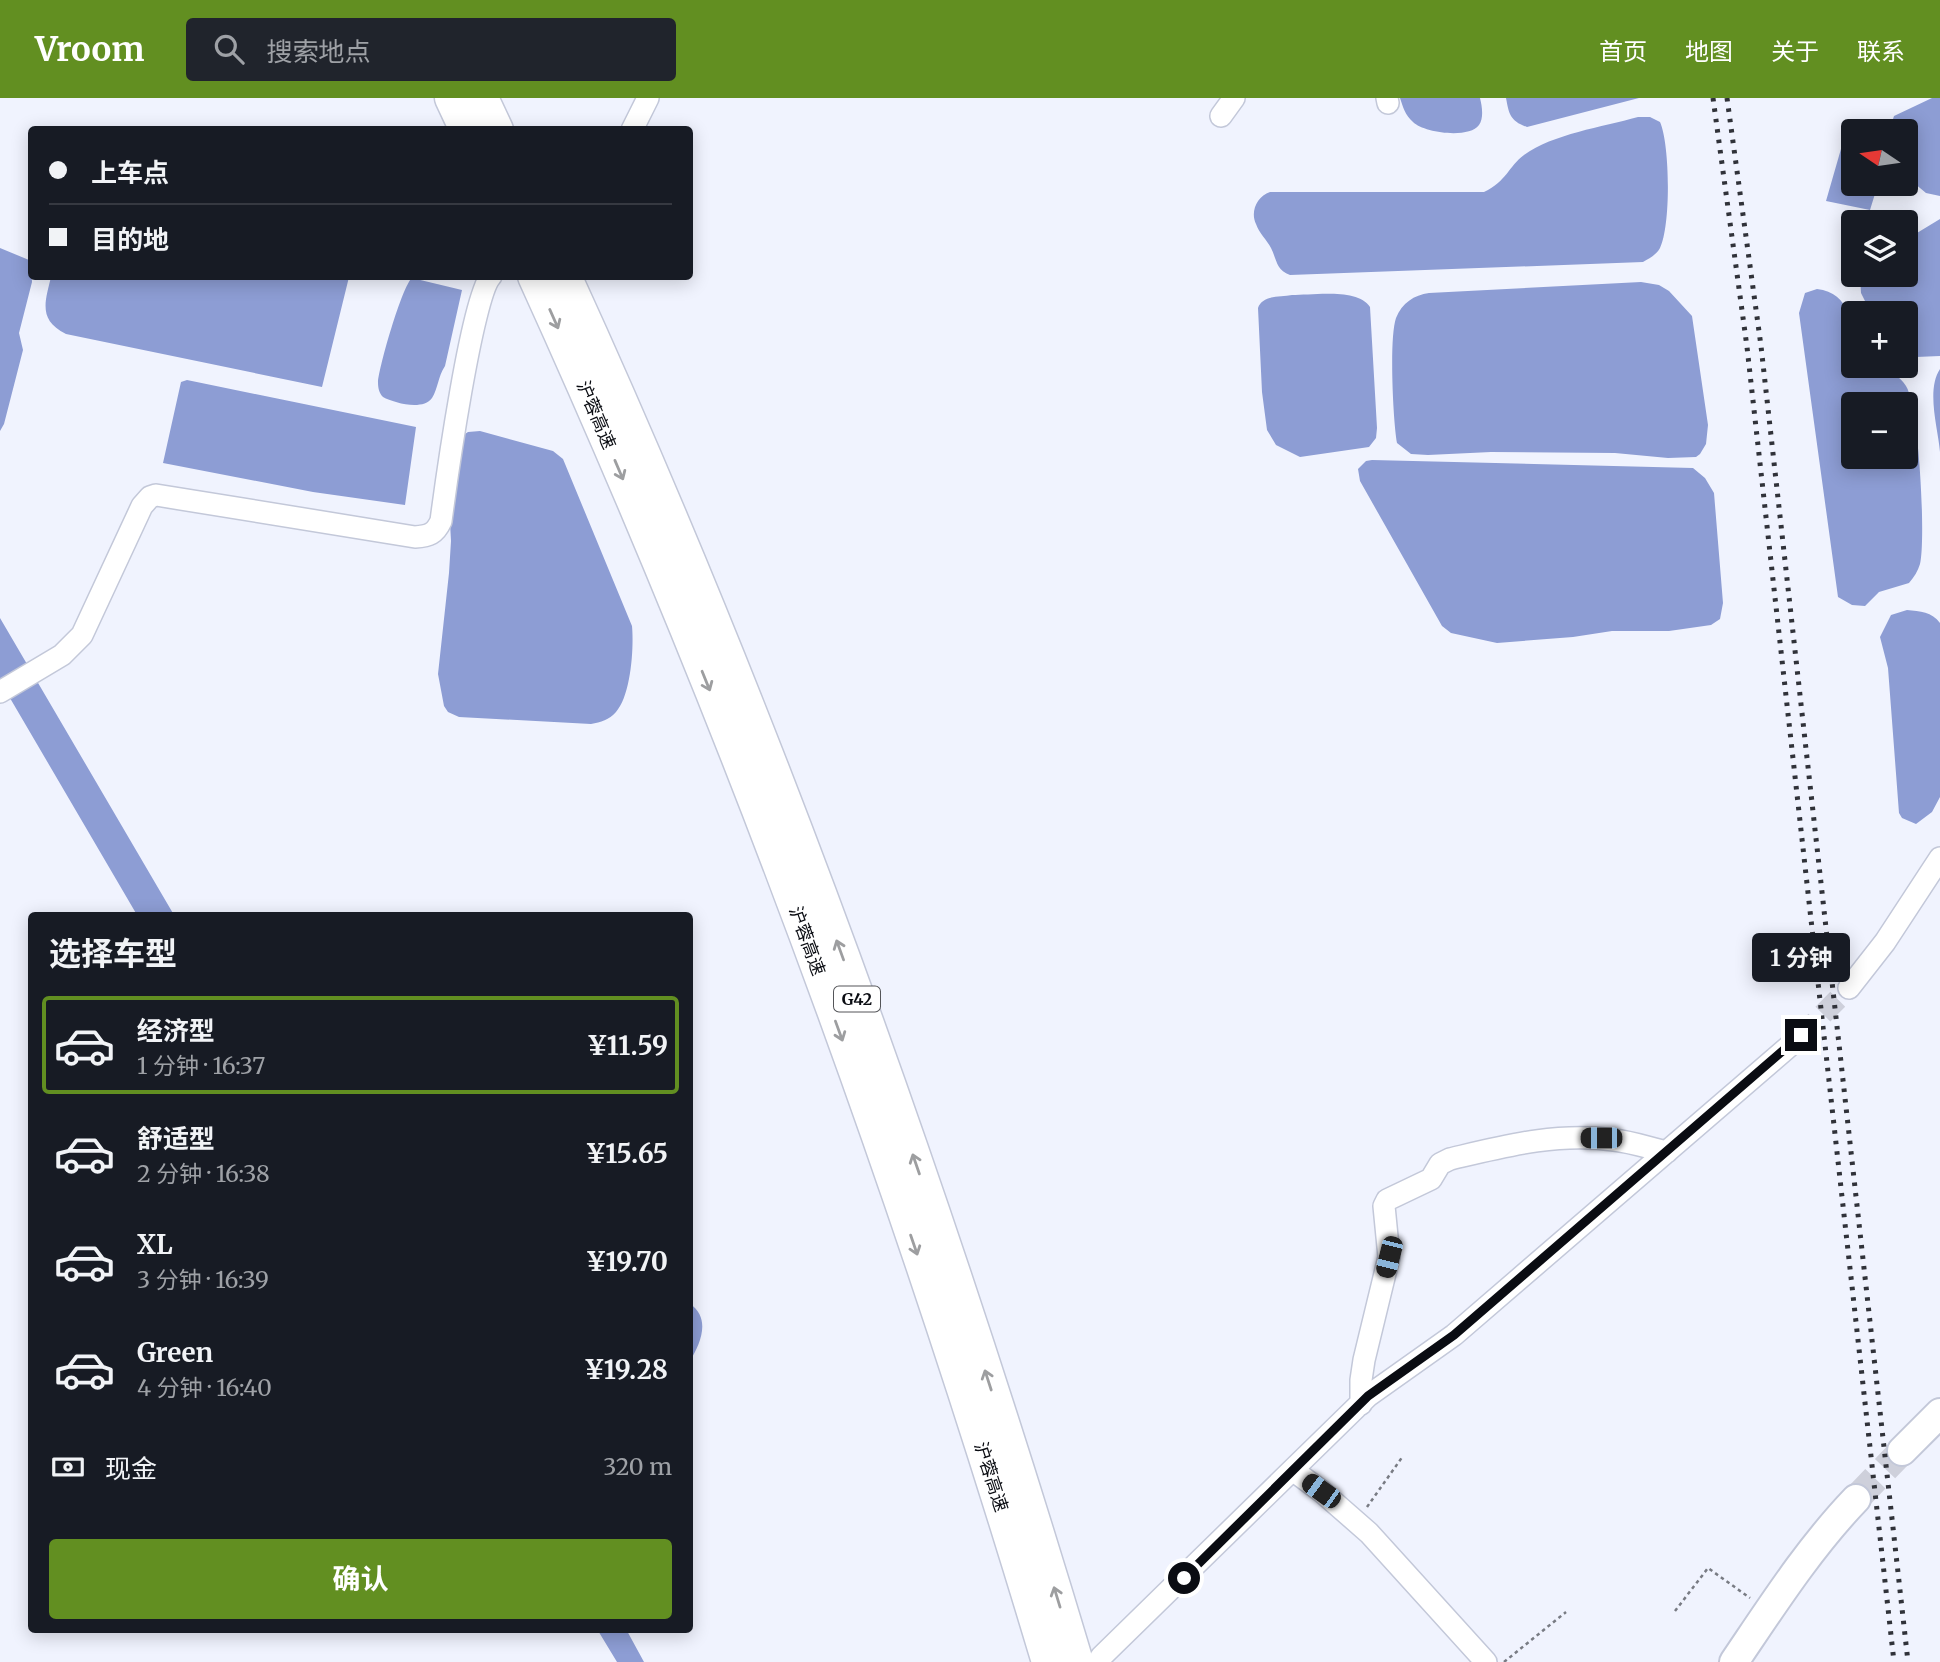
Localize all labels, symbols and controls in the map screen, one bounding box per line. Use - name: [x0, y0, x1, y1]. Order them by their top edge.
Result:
- search box: [186, 18, 676, 81]
- text: Vroom: [35, 29, 144, 70]
- icon: search: [210, 30, 248, 68]
- text: 搜索地点: [266, 35, 370, 68]
- text: 首页: [1599, 36, 1647, 67]
- text: 地图: [1685, 36, 1733, 67]
- text: 关于: [1771, 36, 1819, 67]
- text: 联系: [1857, 36, 1905, 67]
- north arrow: [1841, 119, 1918, 196]
- map controls: [1841, 119, 1918, 469]
- text: 上车点: [91, 156, 169, 189]
- button: layers: [1841, 210, 1918, 287]
- text: 目的地: [91, 223, 169, 256]
- button: +: [1841, 301, 1918, 378]
- one-way arrow: [548, 308, 561, 330]
- street label: 沪蓉高速: [572, 377, 621, 452]
- button: −: [1841, 392, 1918, 469]
- one-way arrow: [614, 459, 627, 481]
- one-way arrow: [701, 669, 714, 691]
- street label: 沪蓉高速: [784, 903, 831, 979]
- text: 选择车型: [49, 934, 177, 974]
- callout: 1 分钟: [1752, 934, 1850, 982]
- one-way arrow: [832, 939, 845, 961]
- text: 1 分钟: [1770, 943, 1832, 972]
- road number: G42: [834, 986, 880, 1012]
- icon: car: [53, 1014, 116, 1077]
- text: 经济型: [137, 1014, 215, 1047]
- one-way arrow: [834, 1019, 846, 1041]
- route end: [1785, 1019, 1817, 1051]
- text: ¥11.59: [587, 1029, 668, 1062]
- text: 1 分钟 · 16:37: [137, 1051, 265, 1080]
- icon: car: [53, 1122, 116, 1185]
- text: 舒适型: [137, 1122, 215, 1155]
- car: [1581, 1128, 1623, 1149]
- text: ¥15.65: [585, 1137, 668, 1170]
- one-way arrow: [909, 1154, 921, 1176]
- text: 2 分钟 · 16:38: [137, 1159, 270, 1188]
- text: XL: [137, 1228, 173, 1261]
- icon: car: [53, 1230, 116, 1293]
- one-way arrow: [909, 1234, 921, 1256]
- car: [1374, 1234, 1405, 1280]
- text: ¥19.70: [586, 1245, 668, 1278]
- text: 3 分钟 · 16:39: [137, 1265, 269, 1294]
- text: Green: [137, 1336, 213, 1369]
- icon: car: [53, 1338, 116, 1401]
- text: ¥19.28: [584, 1353, 668, 1386]
- one-way arrow: [981, 1369, 994, 1391]
- text: 4 分钟 · 16:40: [137, 1373, 272, 1402]
- street label: 沪蓉高速: [969, 1439, 1014, 1515]
- icon: cash: [49, 1448, 87, 1486]
- text: 现金: [105, 1452, 157, 1485]
- text: 320 m: [603, 1452, 672, 1481]
- car: [1298, 1470, 1345, 1512]
- button: 确认: [49, 1539, 672, 1619]
- route start: [1168, 1562, 1200, 1594]
- one-way arrow: [1050, 1586, 1063, 1608]

